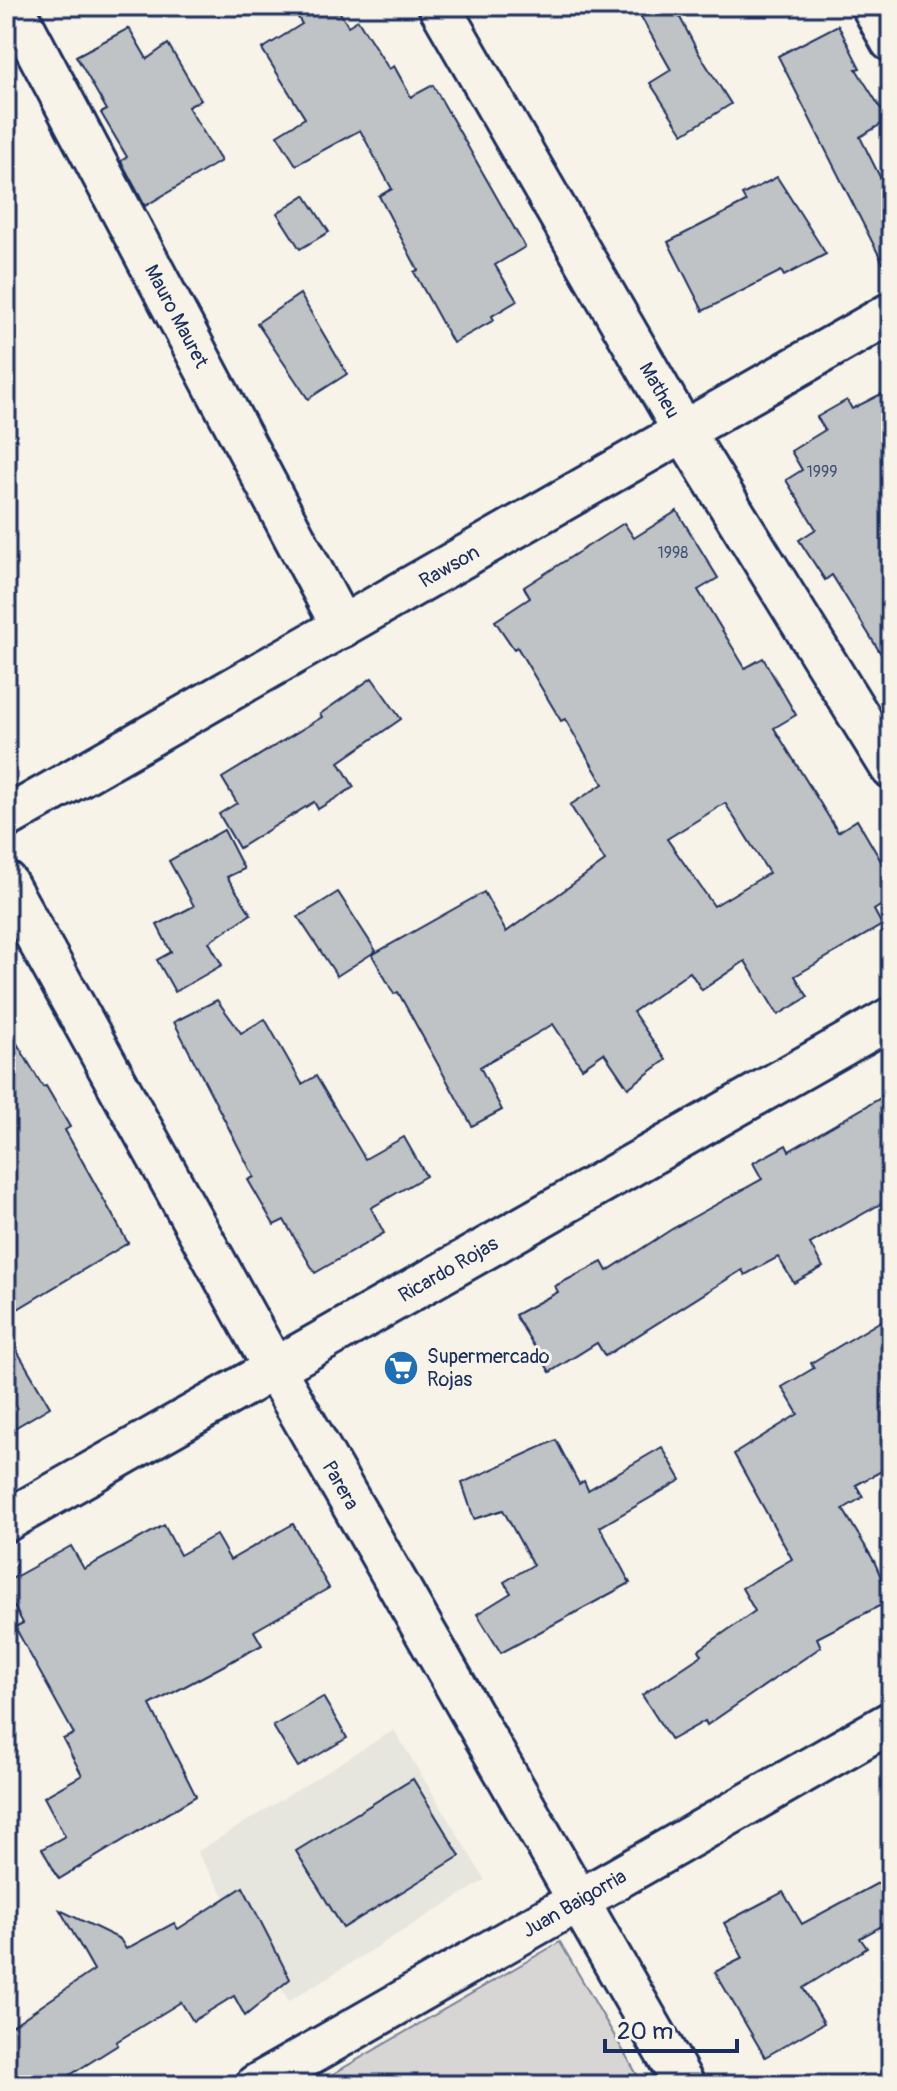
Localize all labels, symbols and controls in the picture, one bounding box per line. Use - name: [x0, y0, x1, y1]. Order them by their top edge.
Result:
- street label: Mauro Mauret: [139, 260, 215, 373]
- street label: Matheu: [634, 358, 686, 423]
- house number: 1999: [807, 462, 837, 482]
- street label: Rawson: [415, 539, 484, 594]
- house number: 1998: [658, 543, 688, 563]
- street label: Ricardo Rojas: [394, 1231, 503, 1308]
- place label: Supermercado Rojas: [427, 1344, 550, 1392]
- supermarket icon: Supermercado Rojas: [382, 1349, 420, 1387]
- street label: Parera: [317, 1456, 365, 1514]
- street label: Juan Baigorria: [518, 1864, 631, 1943]
- scale bar: [605, 2003, 737, 2053]
- text: 20 m: [617, 2017, 673, 2046]

